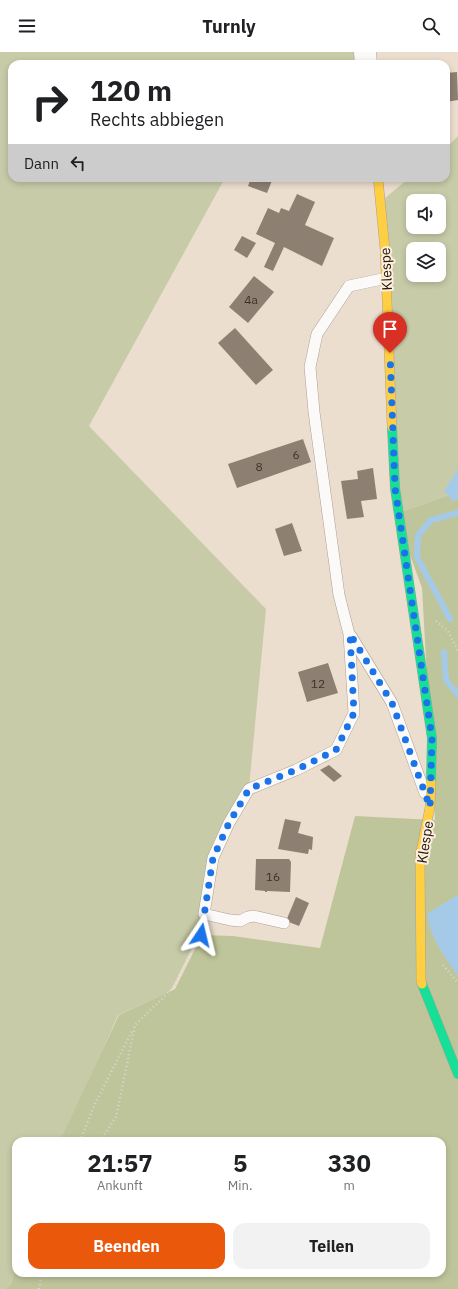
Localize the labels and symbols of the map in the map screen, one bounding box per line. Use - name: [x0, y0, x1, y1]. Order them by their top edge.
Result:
- street label: Klespe: [376, 247, 396, 291]
- house number: 4a: [244, 292, 258, 307]
- pin: [373, 312, 407, 353]
- house number: 6: [292, 447, 300, 462]
- house number: 8: [255, 459, 263, 474]
- house number: 12: [311, 676, 325, 691]
- street label: Klespe: [413, 819, 437, 865]
- house number: 16: [266, 869, 280, 884]
- position arrow: [180, 914, 222, 956]

